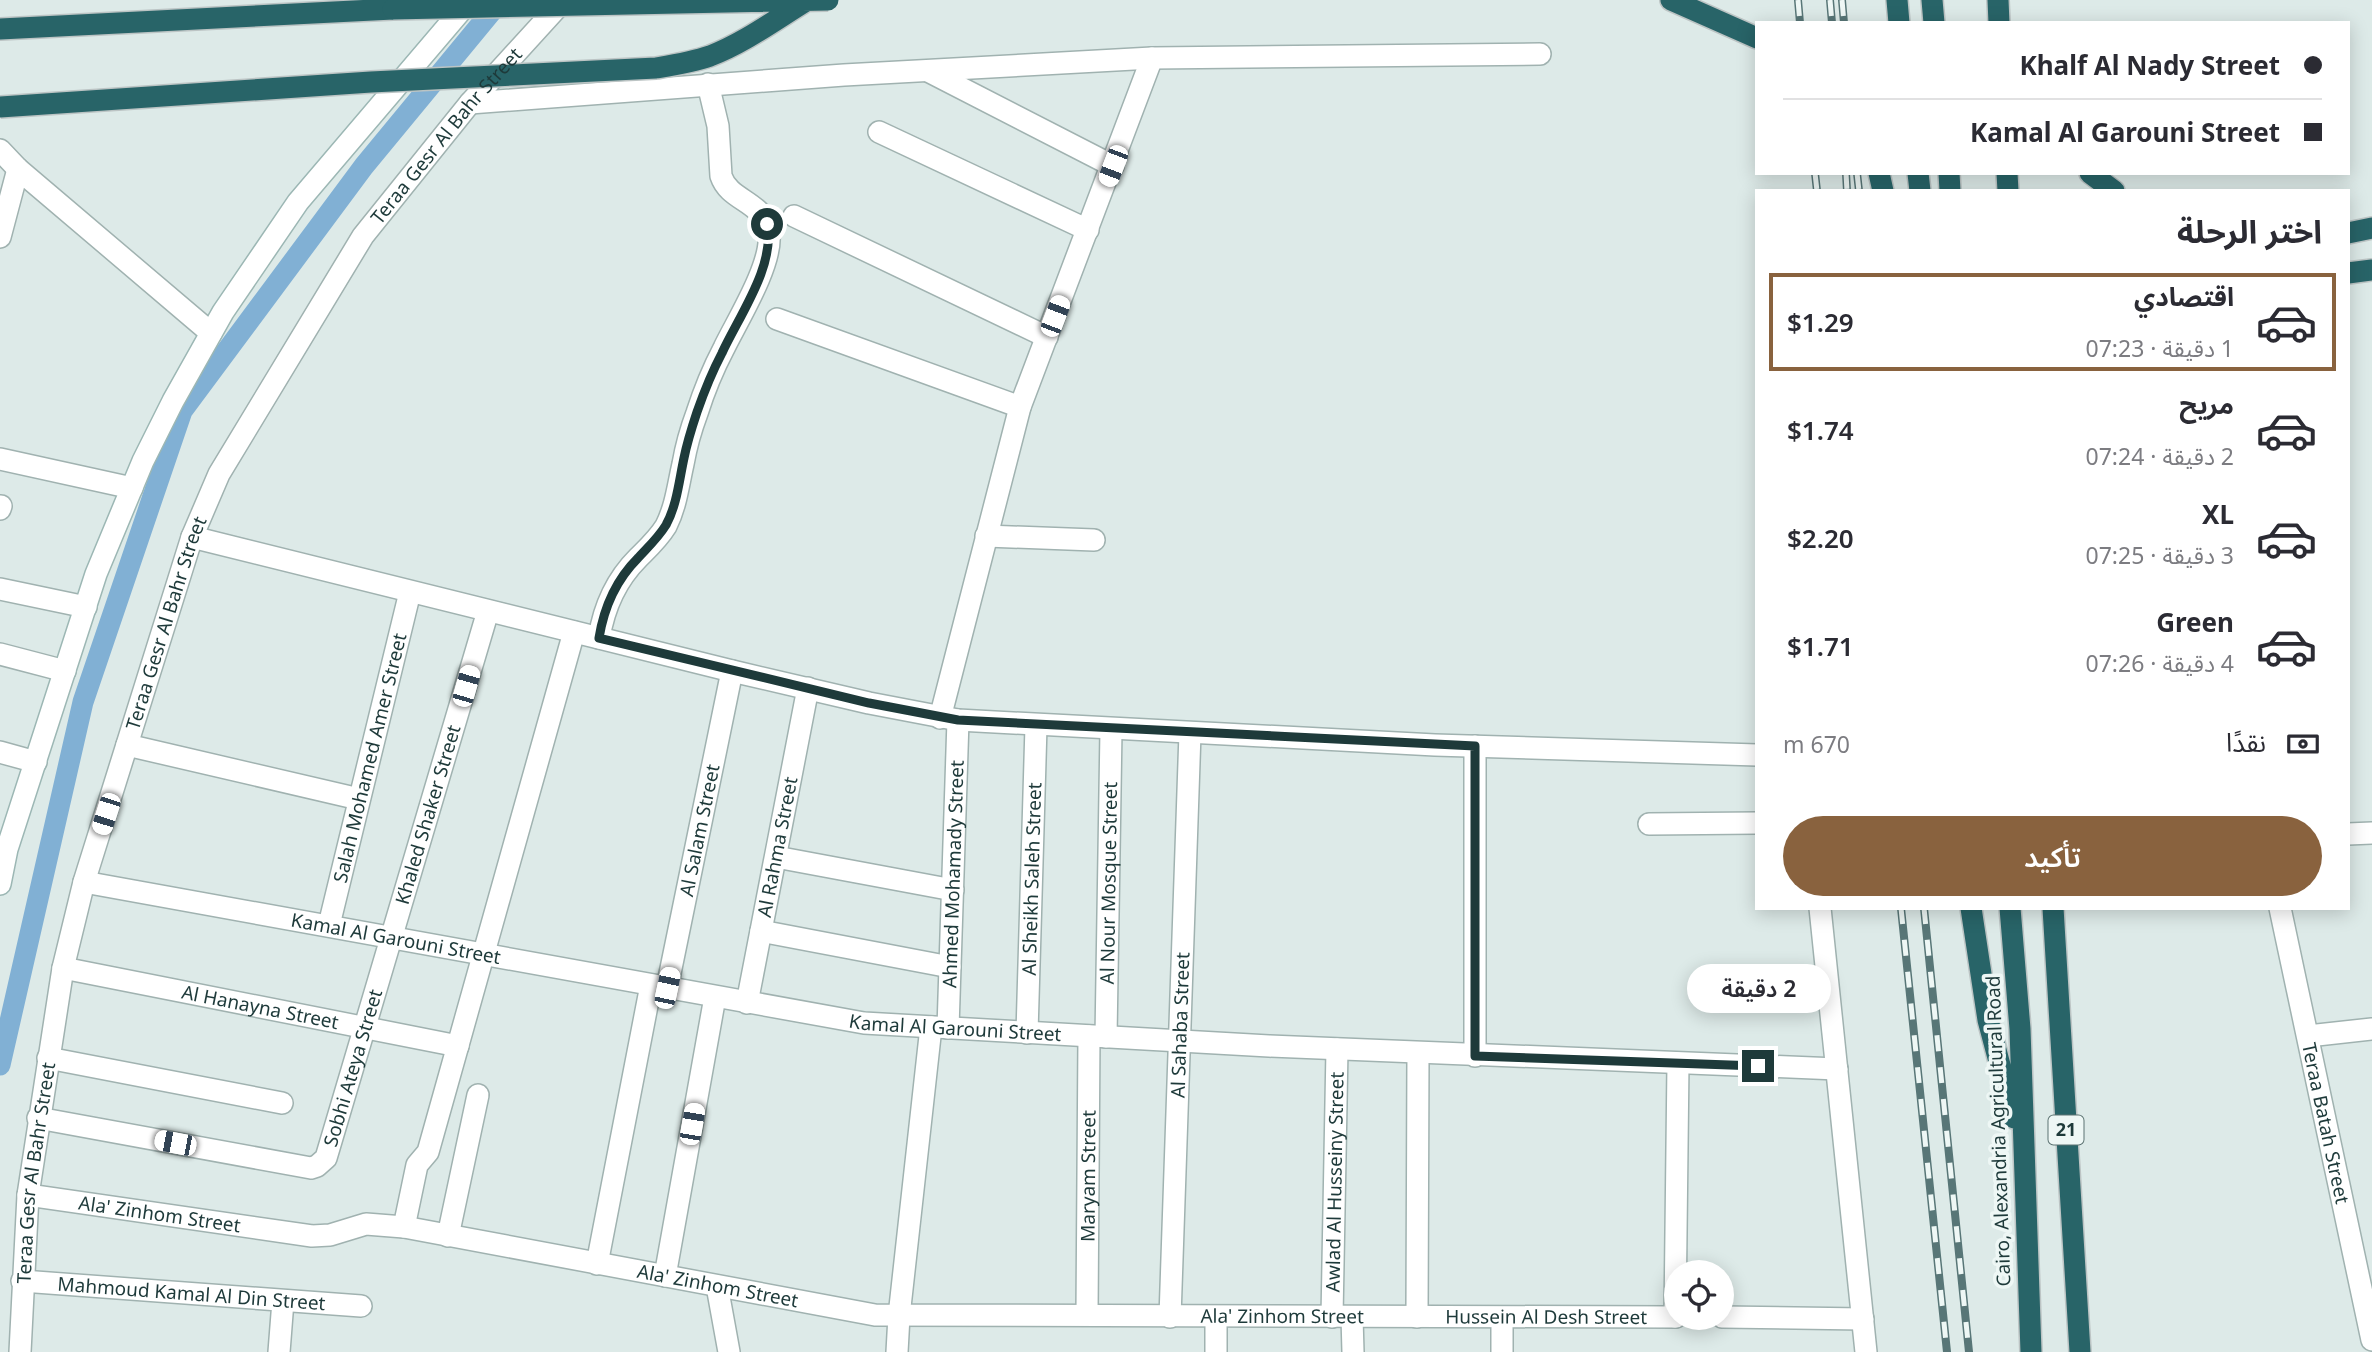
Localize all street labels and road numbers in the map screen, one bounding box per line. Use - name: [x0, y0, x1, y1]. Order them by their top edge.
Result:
- street label: Teraa Gesr Al Bahr Street: [365, 42, 528, 229]
- street label: Teraa Gesr Al Bahr Street: [119, 512, 212, 733]
- street label: Salah Mohamed Amer Street: [327, 630, 413, 885]
- street label: Khaled Shaker Street: [389, 722, 467, 908]
- street label: Ahmed Mohamady Street: [936, 760, 970, 988]
- street label: Al Salam Street: [673, 762, 726, 899]
- street label: Al Rahma Street: [751, 774, 804, 919]
- street label: Al Nour Mosque Street: [1094, 781, 1123, 984]
- street label: Al Sheikh Saleh Street: [1016, 782, 1047, 976]
- street label: Kamal Al Garouni Street: [289, 907, 503, 970]
- street label: Al Sahaba Street: [1165, 952, 1195, 1099]
- street label: Cairo, Alexandria Agricultural Road: [1980, 975, 2016, 1287]
- street label: Al Hanayna Street: [180, 979, 341, 1035]
- street label: Sobhi Ateya Street: [317, 986, 388, 1150]
- street label: Kamal Al Garouni Street: [847, 1008, 1062, 1047]
- street label: Teraa Batah Street: [2296, 1040, 2356, 1206]
- street label: Teraa Gesr Al Bahr Street: [11, 1060, 61, 1284]
- street label: Awlad Al Husseiny Street: [1319, 1071, 1350, 1292]
- street label: Maryam Street: [1075, 1110, 1101, 1242]
- road number: 21: [2048, 1115, 2084, 1144]
- street label: Ala' Zinhom Street: [77, 1189, 242, 1239]
- street label: Ala' Zinhom Street: [635, 1258, 801, 1313]
- street label: Mahmoud Kamal Al Din Street: [57, 1271, 327, 1316]
- street label: Ala' Zinhom Street: [1200, 1303, 1364, 1329]
- street label: Hussein Al Desh Street: [1445, 1303, 1647, 1330]

